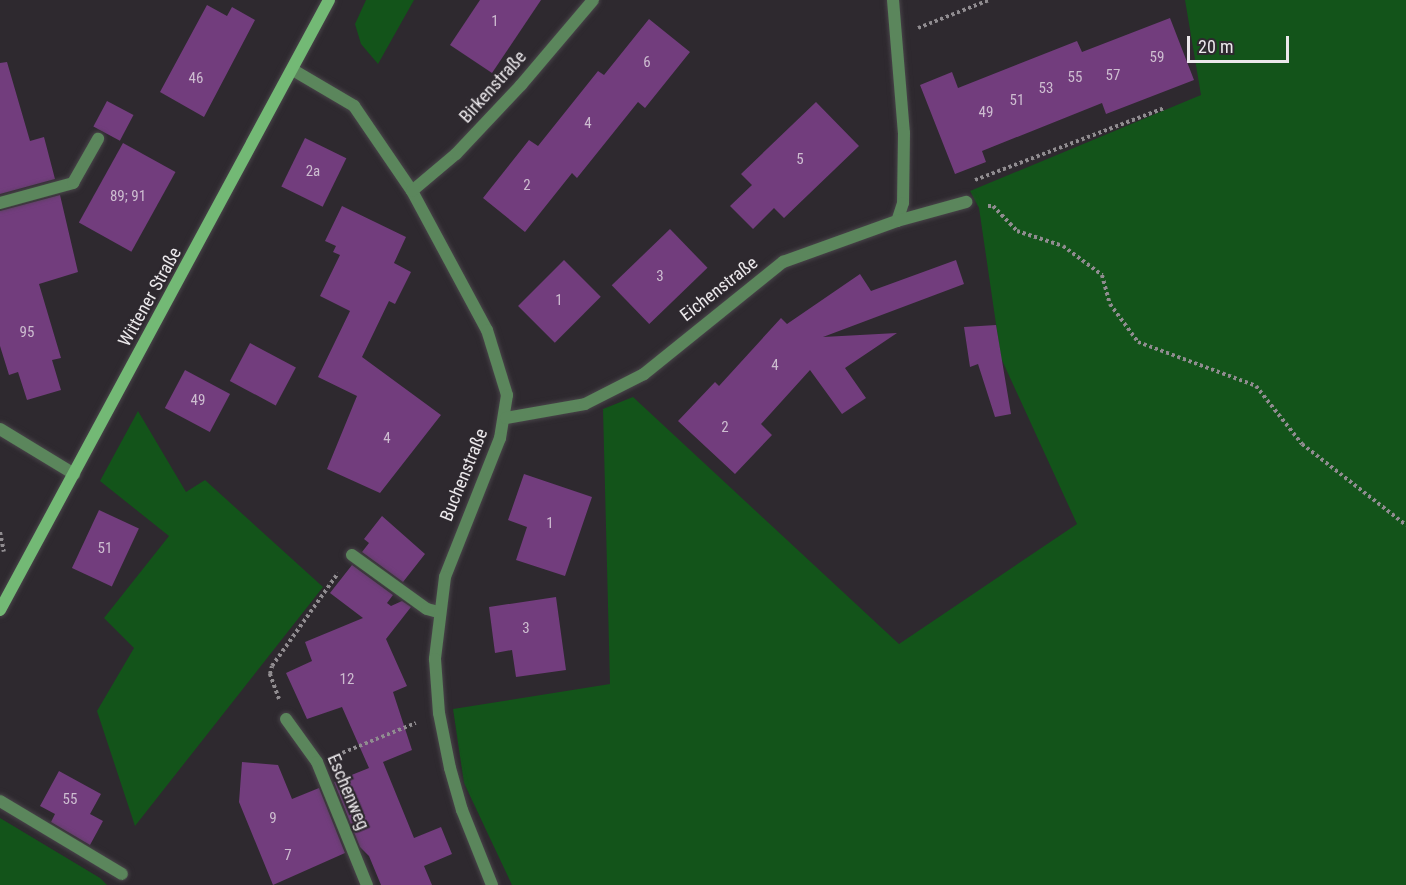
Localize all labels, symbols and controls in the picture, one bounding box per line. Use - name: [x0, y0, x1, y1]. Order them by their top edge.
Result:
- house number: 1: [491, 13, 499, 31]
- scale bar: [1190, 24, 1292, 62]
- text: 20 m: [1198, 36, 1233, 57]
- street label: Birkenstraße: [455, 46, 531, 128]
- house number: 59: [1150, 49, 1164, 67]
- house number: 6: [643, 54, 651, 72]
- house number: 57: [1106, 67, 1120, 85]
- house number: 55: [1068, 69, 1082, 87]
- house number: 46: [189, 70, 203, 88]
- house number: 53: [1039, 80, 1053, 98]
- house number: 51: [1010, 92, 1024, 110]
- house number: 49: [979, 104, 993, 122]
- house number: 4: [584, 115, 592, 133]
- house number: 5: [796, 151, 804, 169]
- house number: 2a: [306, 163, 320, 181]
- house number: 2: [523, 177, 531, 195]
- house number: 89; 91: [110, 188, 146, 206]
- street label: Wittener Straße: [114, 244, 186, 350]
- street label: Eichenstraße: [676, 252, 762, 326]
- house number: 3: [656, 268, 664, 286]
- house number: 1: [555, 292, 563, 310]
- house number: 95: [20, 324, 34, 342]
- house number: 4: [771, 357, 779, 375]
- house number: 49: [191, 392, 205, 410]
- house number: 2: [721, 419, 729, 437]
- street label: Buchenstraße: [436, 426, 492, 524]
- house number: 4: [383, 430, 391, 448]
- house number: 1: [546, 515, 554, 533]
- house number: 51: [98, 540, 112, 558]
- house number: 3: [522, 620, 530, 638]
- house number: 12: [340, 671, 354, 689]
- street label: Eschenweg: [322, 751, 374, 833]
- house number: 55: [63, 791, 77, 809]
- house number: 9: [269, 810, 277, 828]
- house number: 7: [284, 847, 292, 865]

